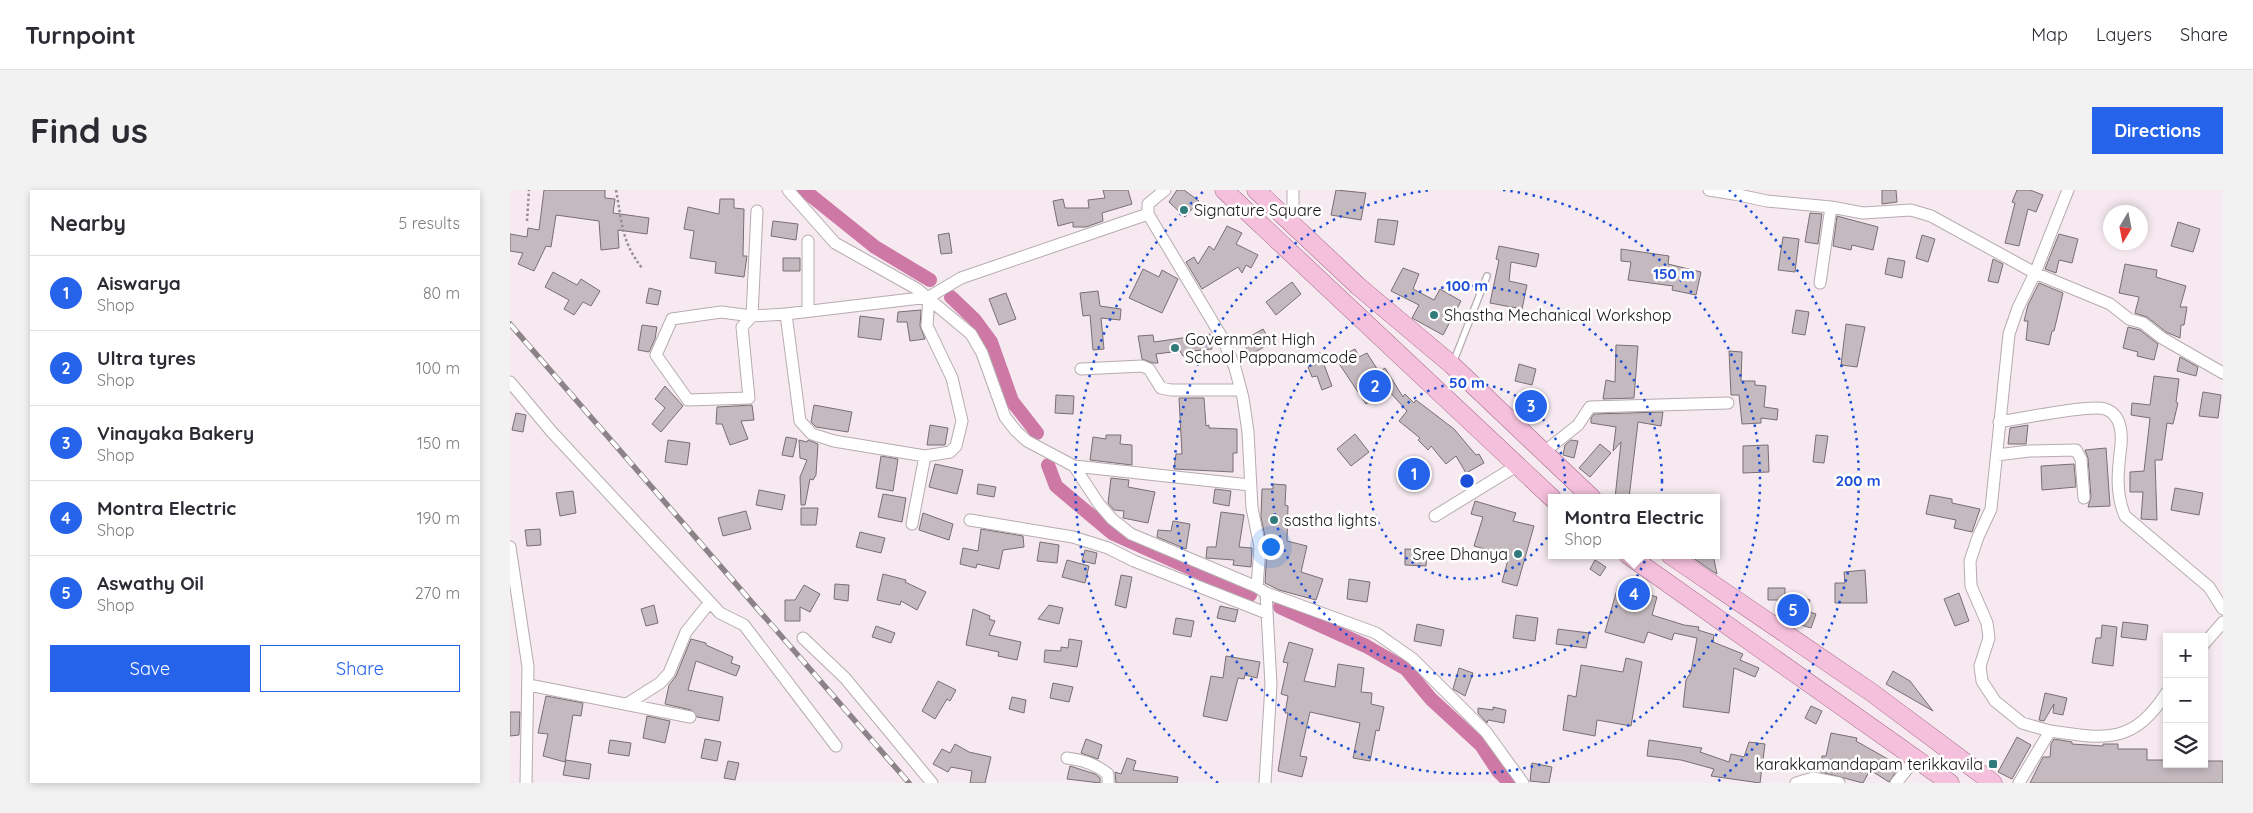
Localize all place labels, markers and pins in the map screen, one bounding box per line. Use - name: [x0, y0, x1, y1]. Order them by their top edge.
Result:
- place label: Signature Square: [1194, 200, 1321, 220]
- marker: Signature Square: [1178, 204, 1190, 216]
- place label: Shastha Mechanical Workshop: [1444, 305, 1671, 325]
- marker: Shastha Mechanical Workshop: [1428, 309, 1440, 321]
- place label: Government High School Pappanamcode: [1185, 329, 1357, 367]
- marker: Government High School Pappanamcode: [1169, 342, 1181, 354]
- pin: 2: [1359, 367, 1391, 405]
- pin: 3: [1515, 387, 1547, 425]
- pin: 1: [1398, 455, 1430, 493]
- centre of rings: [1458, 472, 1476, 490]
- place label: sastha lights: [1284, 510, 1377, 530]
- marker: sastha lights: [1268, 514, 1280, 526]
- place label: Sree Dhanya: [1413, 544, 1508, 564]
- marker: Sree Dhanya: [1512, 548, 1524, 560]
- pin: 4: [1618, 575, 1650, 613]
- pin: 5: [1777, 591, 1809, 629]
- place label: karakkamandapam terikkavila: [1755, 754, 1983, 774]
- marker: karakkamandapam terikkavila: [1987, 758, 1999, 770]

